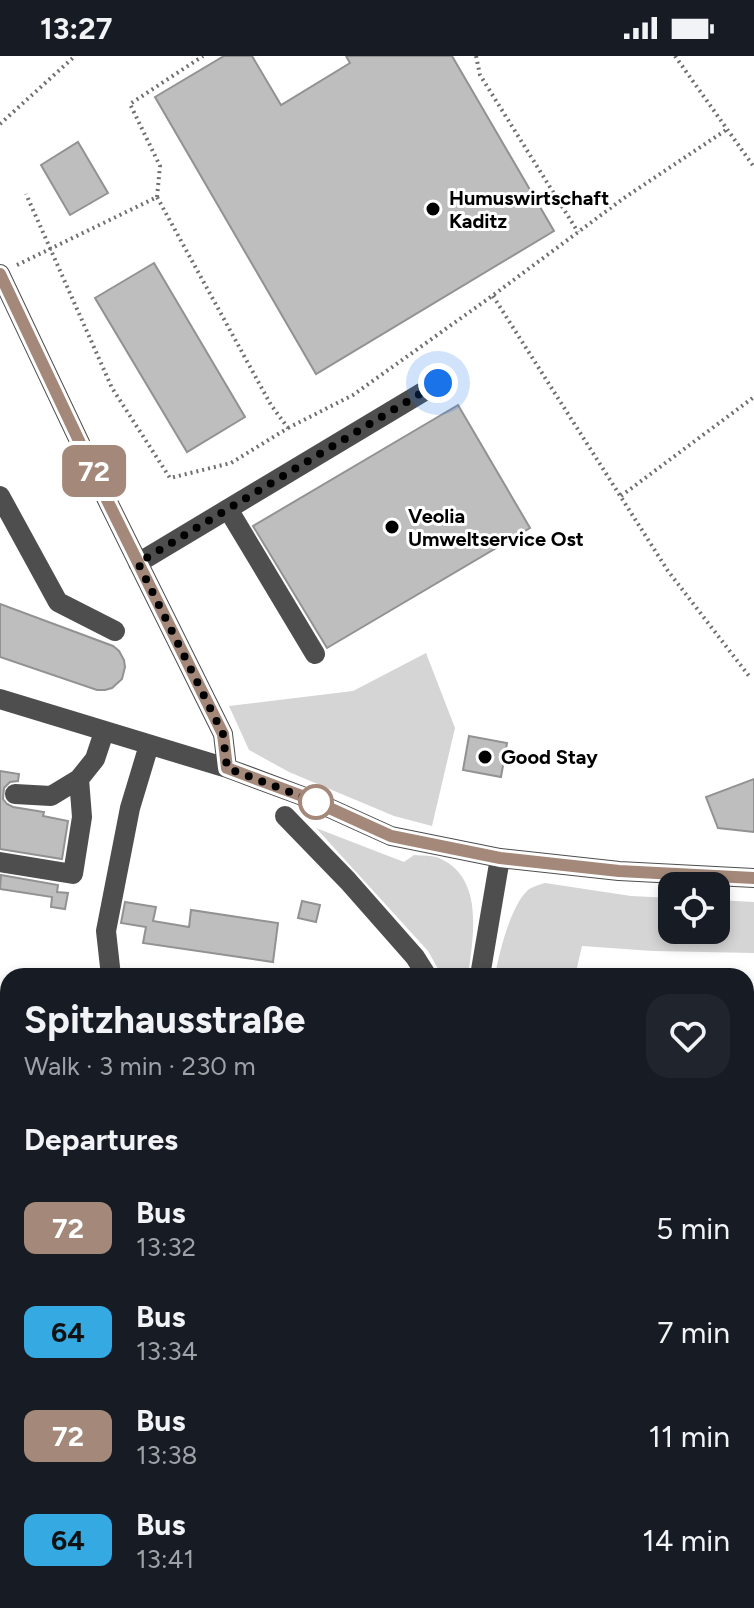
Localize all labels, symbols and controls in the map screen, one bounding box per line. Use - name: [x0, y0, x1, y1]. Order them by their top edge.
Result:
- text: 13:27: [40, 10, 112, 47]
- place label: Humuswirtschaft Kaditz: [449, 186, 609, 233]
- marker: Humuswirtschaft Kaditz: [424, 200, 442, 218]
- your location: [418, 363, 458, 403]
- line badge: 72: [58, 445, 130, 497]
- text: 72: [78, 454, 110, 488]
- place label: Veolia Umweltservice Ost: [408, 504, 584, 551]
- marker: Veolia Umweltservice Ost: [383, 518, 401, 536]
- place label: Good Stay: [501, 745, 598, 769]
- marker: Good Stay: [476, 748, 494, 766]
- unlabelled marker: [299, 785, 333, 819]
- map controls: [658, 872, 730, 944]
- button: locate: [658, 872, 730, 944]
- button: heart: [646, 994, 730, 1078]
- text: Spitzhausstraße: [24, 997, 305, 1043]
- text: Walk · 3 min · 230 m: [24, 1050, 256, 1082]
- text: Departures: [24, 1121, 178, 1158]
- text: Bus: [136, 1194, 185, 1231]
- text: 5 min: [656, 1210, 730, 1247]
- text: 72: [52, 1211, 84, 1245]
- text: 13:32: [136, 1231, 196, 1263]
- text: Bus: [136, 1298, 185, 1335]
- text: 7 min: [657, 1314, 730, 1351]
- text: 64: [51, 1315, 85, 1349]
- text: 13:34: [136, 1335, 198, 1367]
- text: Bus: [136, 1402, 185, 1439]
- text: 11 min: [649, 1418, 730, 1455]
- text: 72: [52, 1419, 84, 1453]
- text: 13:38: [136, 1439, 198, 1471]
- text: Bus: [136, 1506, 185, 1543]
- text: 14 min: [642, 1522, 730, 1559]
- text: 64: [51, 1523, 85, 1557]
- text: 13:41: [136, 1543, 194, 1575]

